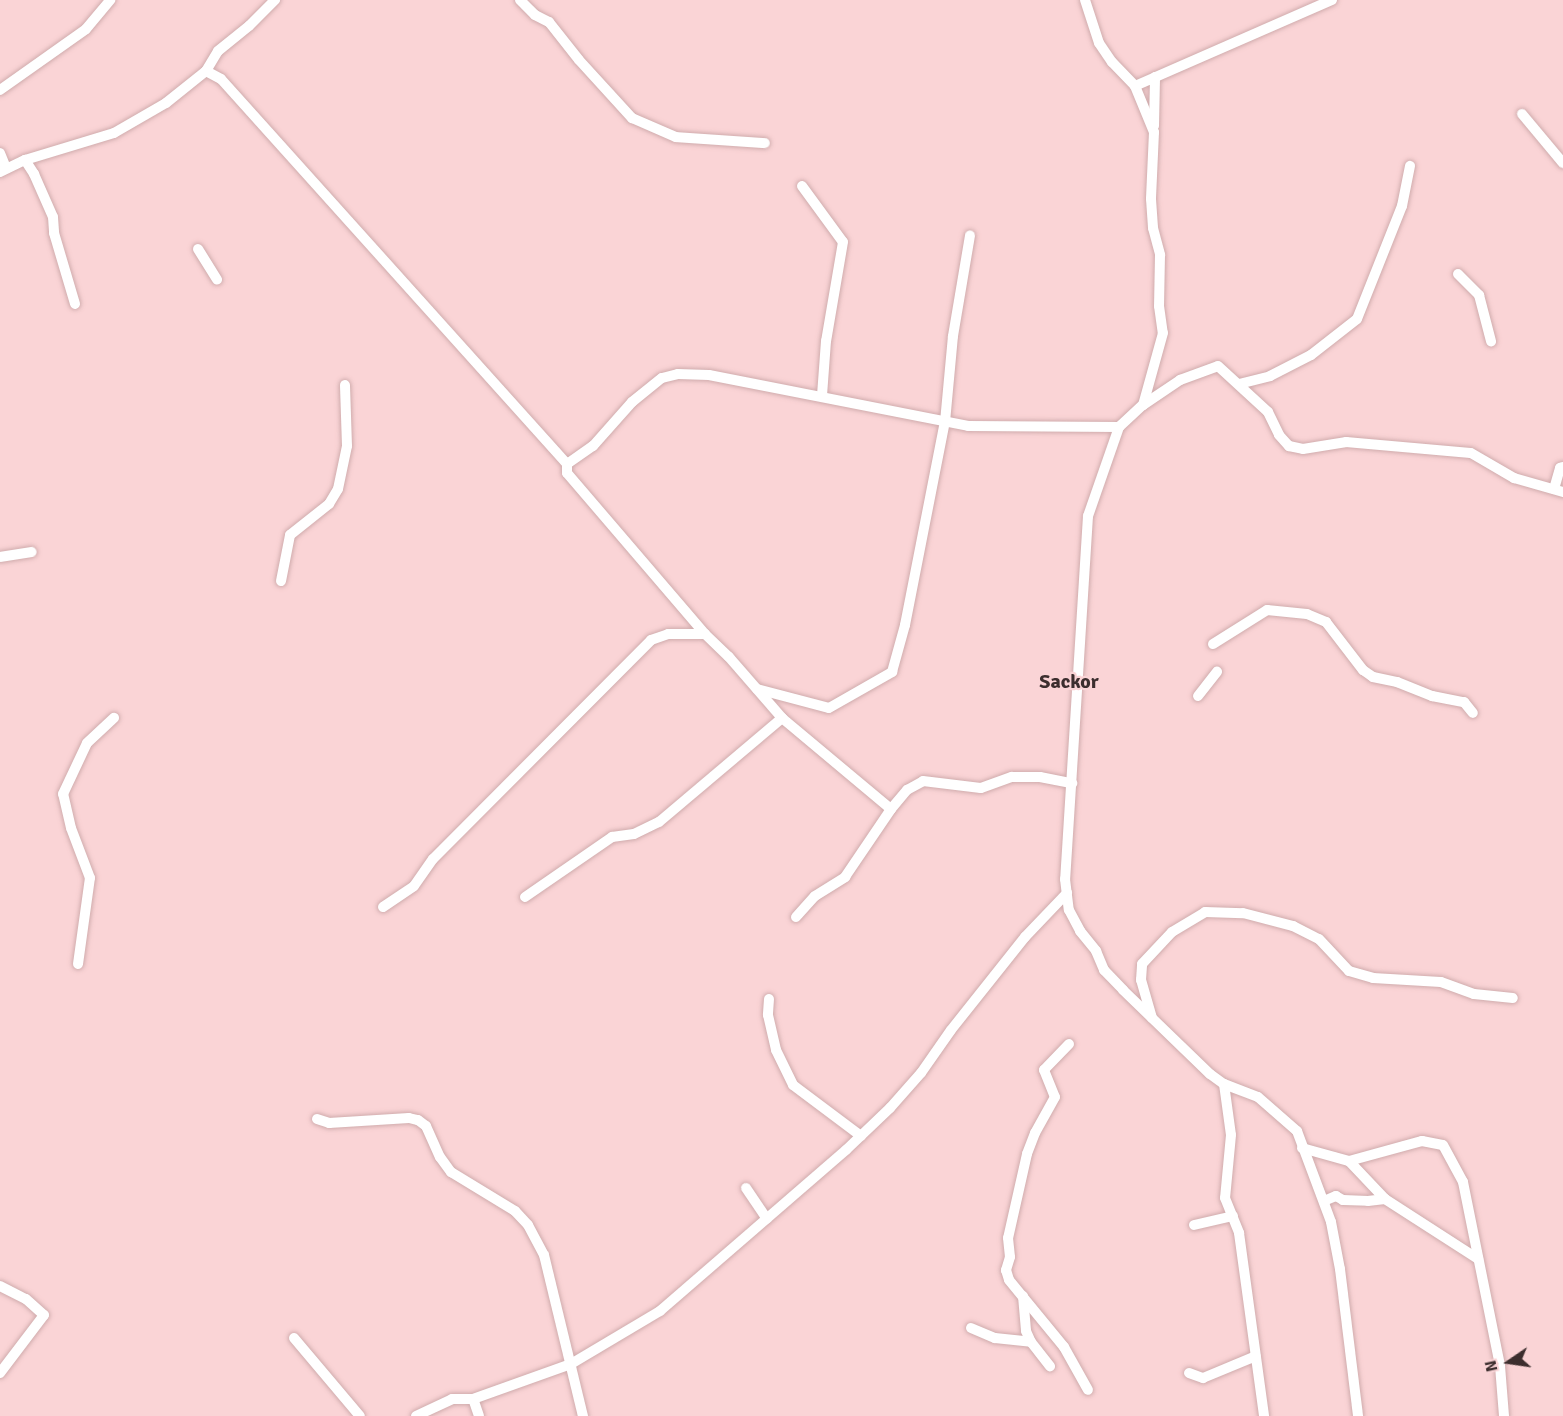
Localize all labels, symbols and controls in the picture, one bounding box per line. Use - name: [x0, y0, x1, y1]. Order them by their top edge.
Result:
- district label: Sackor: [1039, 669, 1099, 693]
- north arrow: [1479, 1332, 1539, 1392]
- text: N: [1480, 1358, 1502, 1374]

